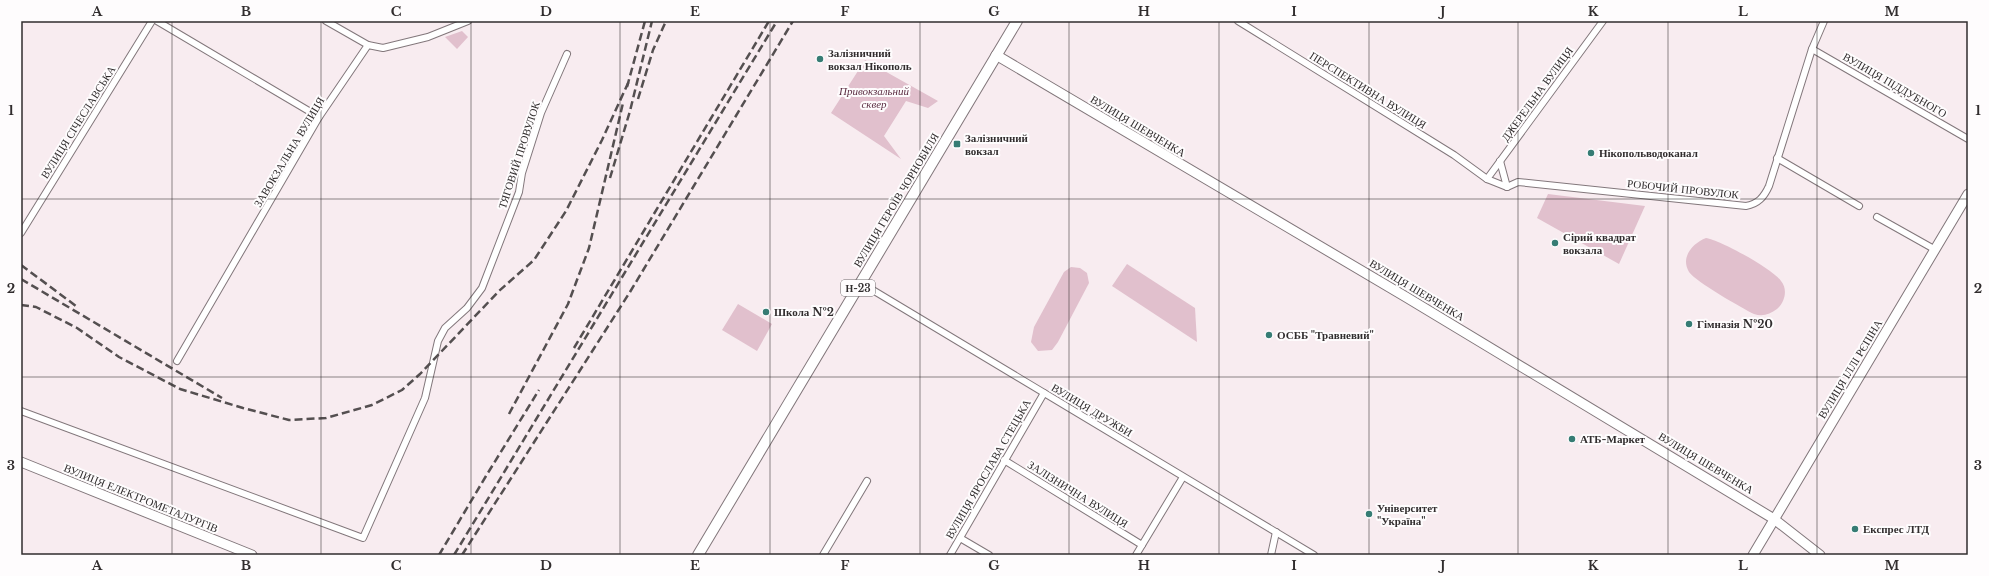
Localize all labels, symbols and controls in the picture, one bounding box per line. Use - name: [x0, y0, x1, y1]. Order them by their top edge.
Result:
- text: A: [91, 3, 103, 20]
- text: B: [241, 3, 251, 20]
- text: C: [391, 3, 402, 20]
- text: D: [540, 3, 552, 20]
- text: E: [690, 3, 700, 20]
- text: F: [841, 3, 850, 20]
- text: G: [988, 3, 1000, 20]
- text: H: [1138, 3, 1150, 20]
- text: I: [1291, 3, 1297, 20]
- text: J: [1437, 3, 1446, 20]
- text: K: [1588, 3, 1599, 20]
- text: L: [1738, 3, 1748, 20]
- text: M: [1885, 3, 1900, 20]
- street label: ДЖЕРЕЛЬНА ВУЛИЦЯ: [1498, 44, 1576, 144]
- place label: Залізничний вокзал Нікополь: [828, 46, 912, 73]
- street label: ПЕРСПЕКТИВНА ВУЛИЦЯ: [1307, 48, 1429, 132]
- street label: ВУЛИЦЯ ПІДДУБНОГО: [1841, 50, 1949, 120]
- marker: Залізничний вокзал Нікополь: [815, 54, 825, 64]
- street label: ВУЛИЦЯ СІЧЕСЛАВСЬКА: [37, 63, 119, 181]
- park label: Привокзальний сквер: [838, 84, 910, 111]
- street label: ВУЛИЦЯ ШЕВЧЕНКА: [1088, 92, 1188, 160]
- street label: ЗАВОКЗАЛЬНА ВУЛИЦЯ: [251, 94, 328, 210]
- street label: ТЯГОВИЙ ПРОВУЛОК: [495, 99, 543, 210]
- text: 1: [8, 102, 14, 119]
- text: 1: [1975, 102, 1981, 119]
- street label: ВУЛИЦЯ ГЕРОЇВ ЧОРНОБИЛЯ: [850, 130, 942, 270]
- place label: Залізничний вокзал: [965, 131, 1029, 158]
- marker: Залізничний вокзал: [952, 139, 962, 149]
- place label: Нікопольводоканал: [1599, 146, 1698, 160]
- marker: Нікопольводоканал: [1586, 148, 1596, 158]
- street label: РОБОЧИЙ ПРОВУЛОК: [1626, 176, 1740, 202]
- place label: Сірий квадрат вокзала: [1563, 230, 1636, 257]
- marker: Сірий квадрат вокзала: [1550, 238, 1560, 248]
- street label: ВУЛИЦЯ ШЕВЧЕНКА: [1367, 256, 1467, 324]
- text: 2: [7, 280, 15, 297]
- road number: Н-23: [841, 280, 875, 296]
- text: 2: [1974, 280, 1982, 297]
- place label: Школа №2: [774, 305, 834, 319]
- marker: Школа №2: [761, 307, 771, 317]
- place label: Гімназія №20: [1697, 317, 1773, 331]
- street label: ВУЛИЦЯ ІЛЛІ РЄПІНА: [1815, 317, 1885, 421]
- marker: Гімназія №20: [1684, 319, 1694, 329]
- place label: ОСББ "Травневий": [1277, 328, 1374, 342]
- marker: ОСББ "Травневий": [1264, 330, 1274, 340]
- street label: ВУЛИЦЯ ДРУЖБИ: [1049, 380, 1135, 440]
- street label: ВУЛИЦЯ ЯРОСЛАВА СТЕЦЬКА: [942, 397, 1034, 541]
- street label: ВУЛИЦЯ ШЕВЧЕНКА: [1656, 429, 1756, 497]
- place label: АТБ-Маркет: [1580, 432, 1646, 446]
- marker: АТБ-Маркет: [1567, 434, 1577, 444]
- text: 3: [7, 457, 15, 474]
- street label: ЗАЛІЗНИЧНА ВУЛИЦЯ: [1025, 457, 1131, 531]
- text: 3: [1974, 457, 1982, 474]
- street label: ВУЛИЦЯ ЕЛЕКТРОМЕТАЛУРГІВ: [62, 461, 220, 535]
- place label: Університет "Україна": [1377, 501, 1438, 528]
- marker: Університет "Україна": [1364, 509, 1374, 519]
- place label: Експрес ЛТД: [1863, 522, 1929, 536]
- marker: Експрес ЛТД: [1850, 524, 1860, 534]
- text: A: [91, 557, 103, 574]
- text: B: [241, 557, 251, 574]
- text: C: [391, 557, 402, 574]
- text: D: [540, 557, 552, 574]
- text: E: [690, 557, 700, 574]
- text: F: [841, 557, 850, 574]
- text: G: [988, 557, 1000, 574]
- text: H: [1138, 557, 1150, 574]
- text: I: [1291, 557, 1297, 574]
- text: J: [1437, 557, 1446, 574]
- text: K: [1588, 557, 1599, 574]
- text: L: [1738, 557, 1748, 574]
- text: M: [1885, 557, 1900, 574]

